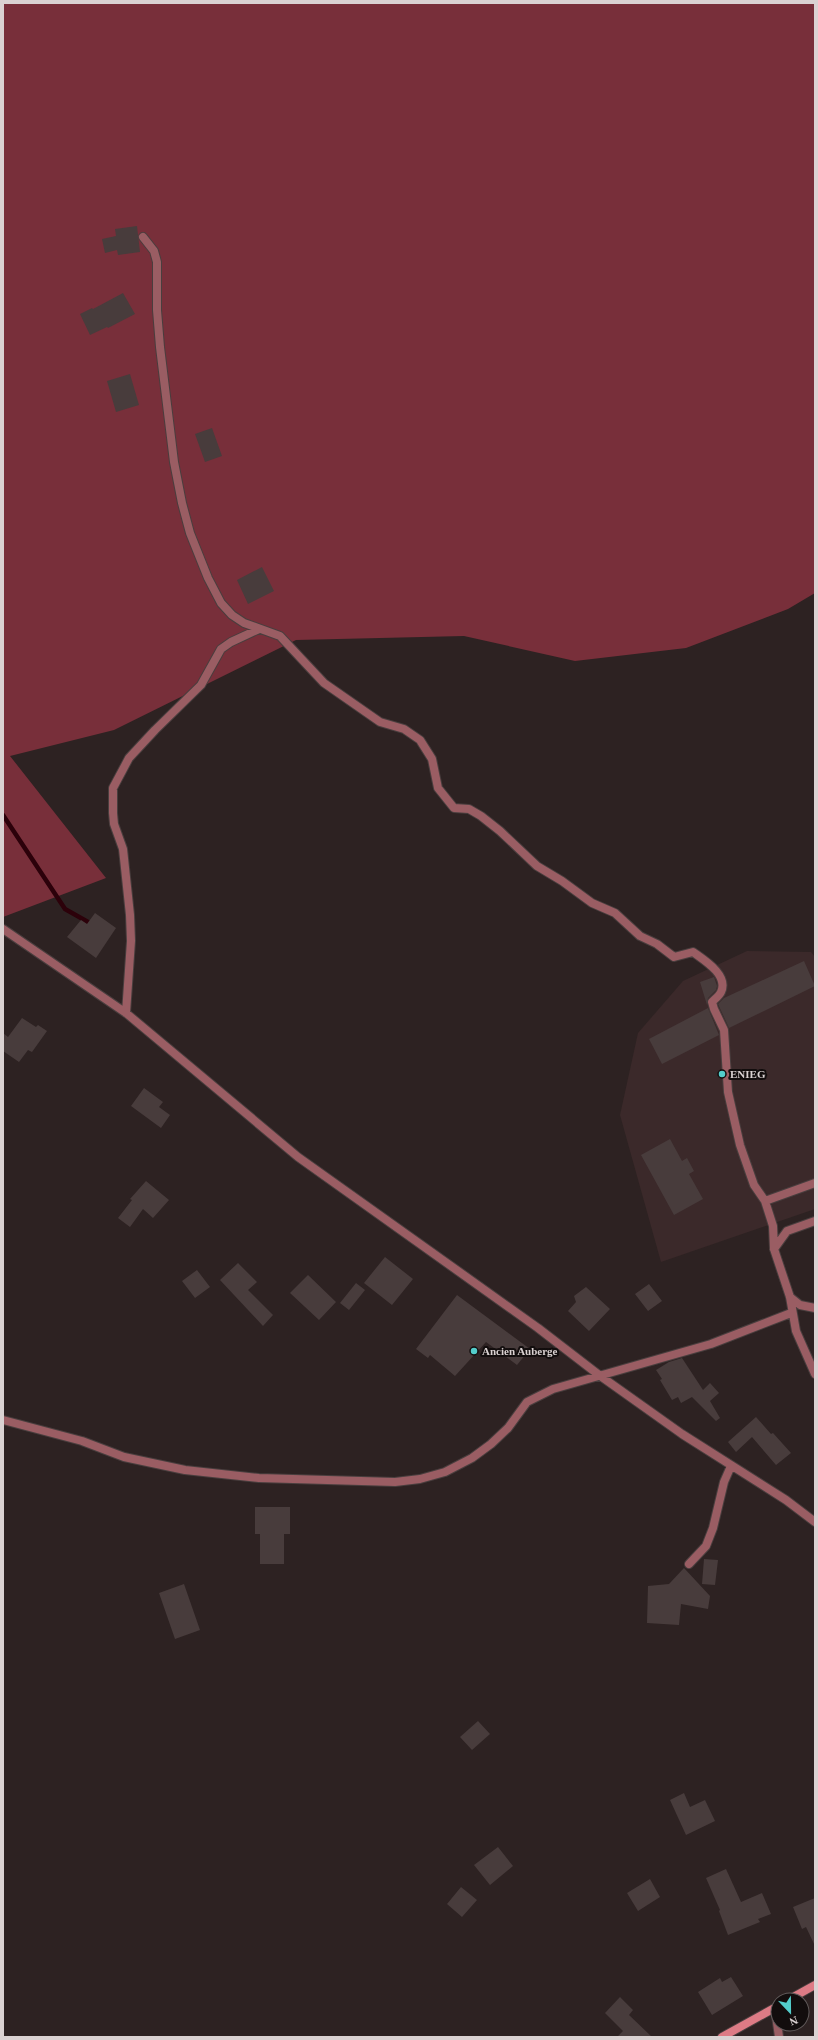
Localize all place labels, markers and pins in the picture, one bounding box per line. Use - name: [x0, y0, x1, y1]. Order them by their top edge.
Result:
- place label: ENIEG: [730, 1068, 766, 1080]
- marker: ENIEG: [717, 1069, 727, 1079]
- place label: Ancien Auberge: [482, 1345, 558, 1357]
- marker: Ancien Auberge: [469, 1346, 479, 1356]

